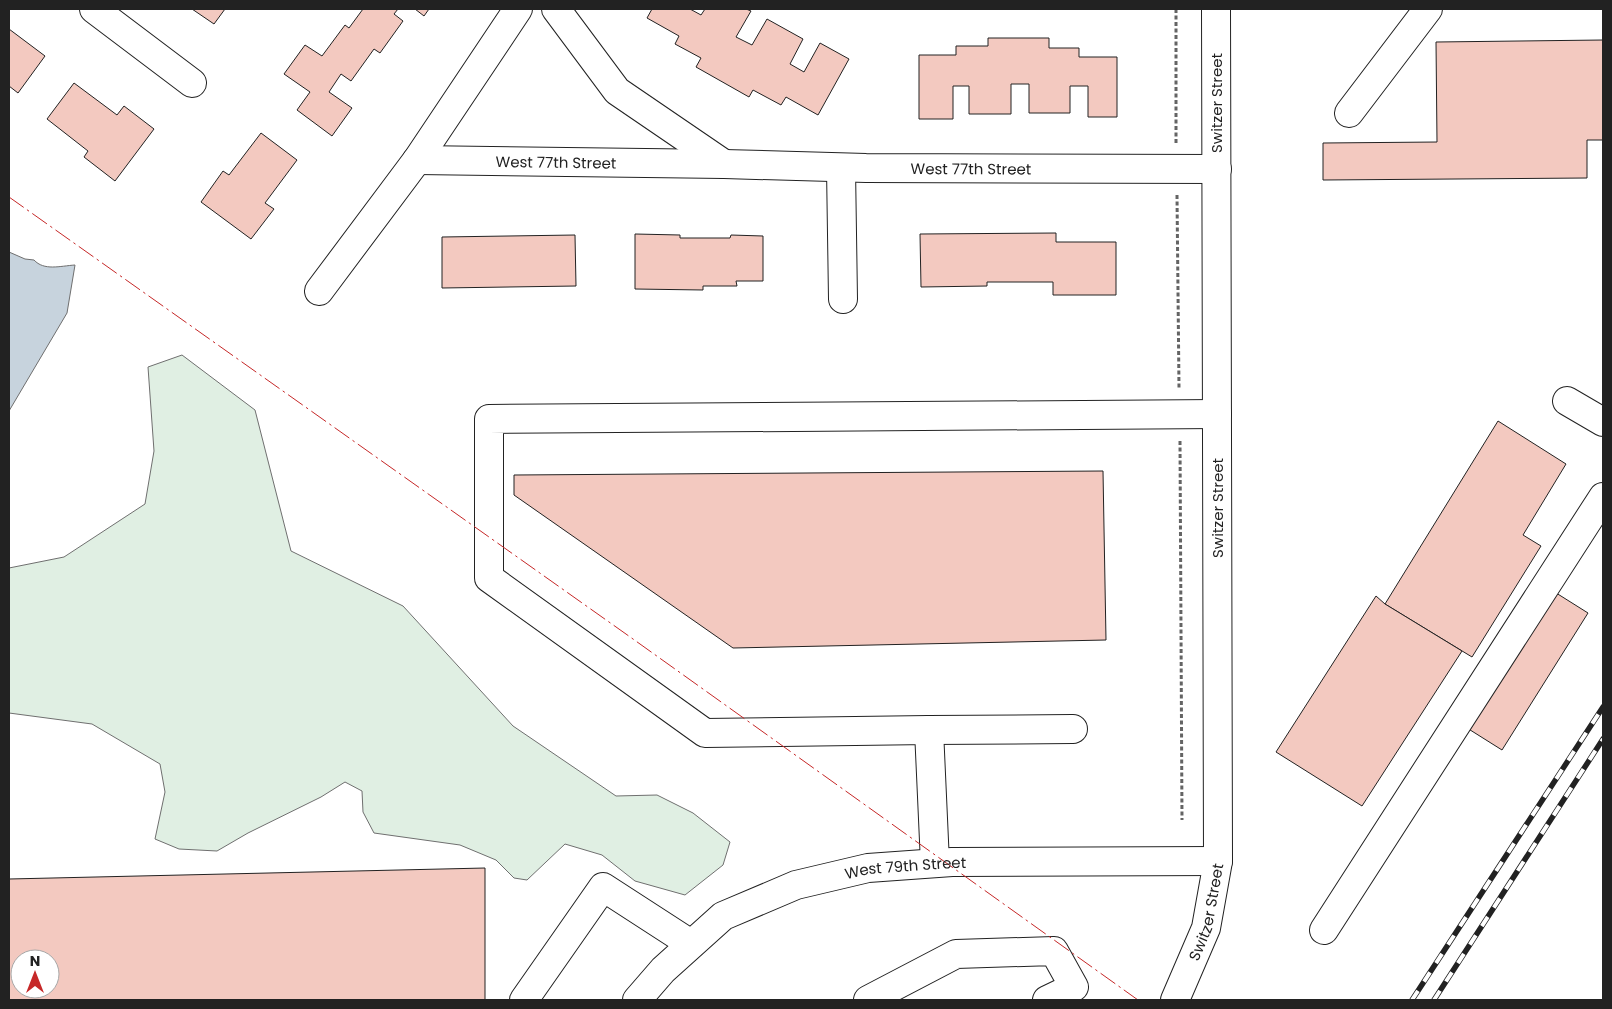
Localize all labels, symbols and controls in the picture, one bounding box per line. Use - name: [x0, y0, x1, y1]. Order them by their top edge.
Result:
- street label: Switzer Street: [1206, 53, 1227, 153]
- street label: West 77th Street: [495, 151, 617, 173]
- street label: West 77th Street: [911, 158, 1031, 179]
- street label: Switzer Street: [1207, 458, 1228, 558]
- street label: West 79th Street: [843, 851, 966, 884]
- street label: Switzer Street: [1183, 862, 1228, 964]
- north arrow: [10, 949, 60, 999]
- text: N: [30, 951, 40, 971]

